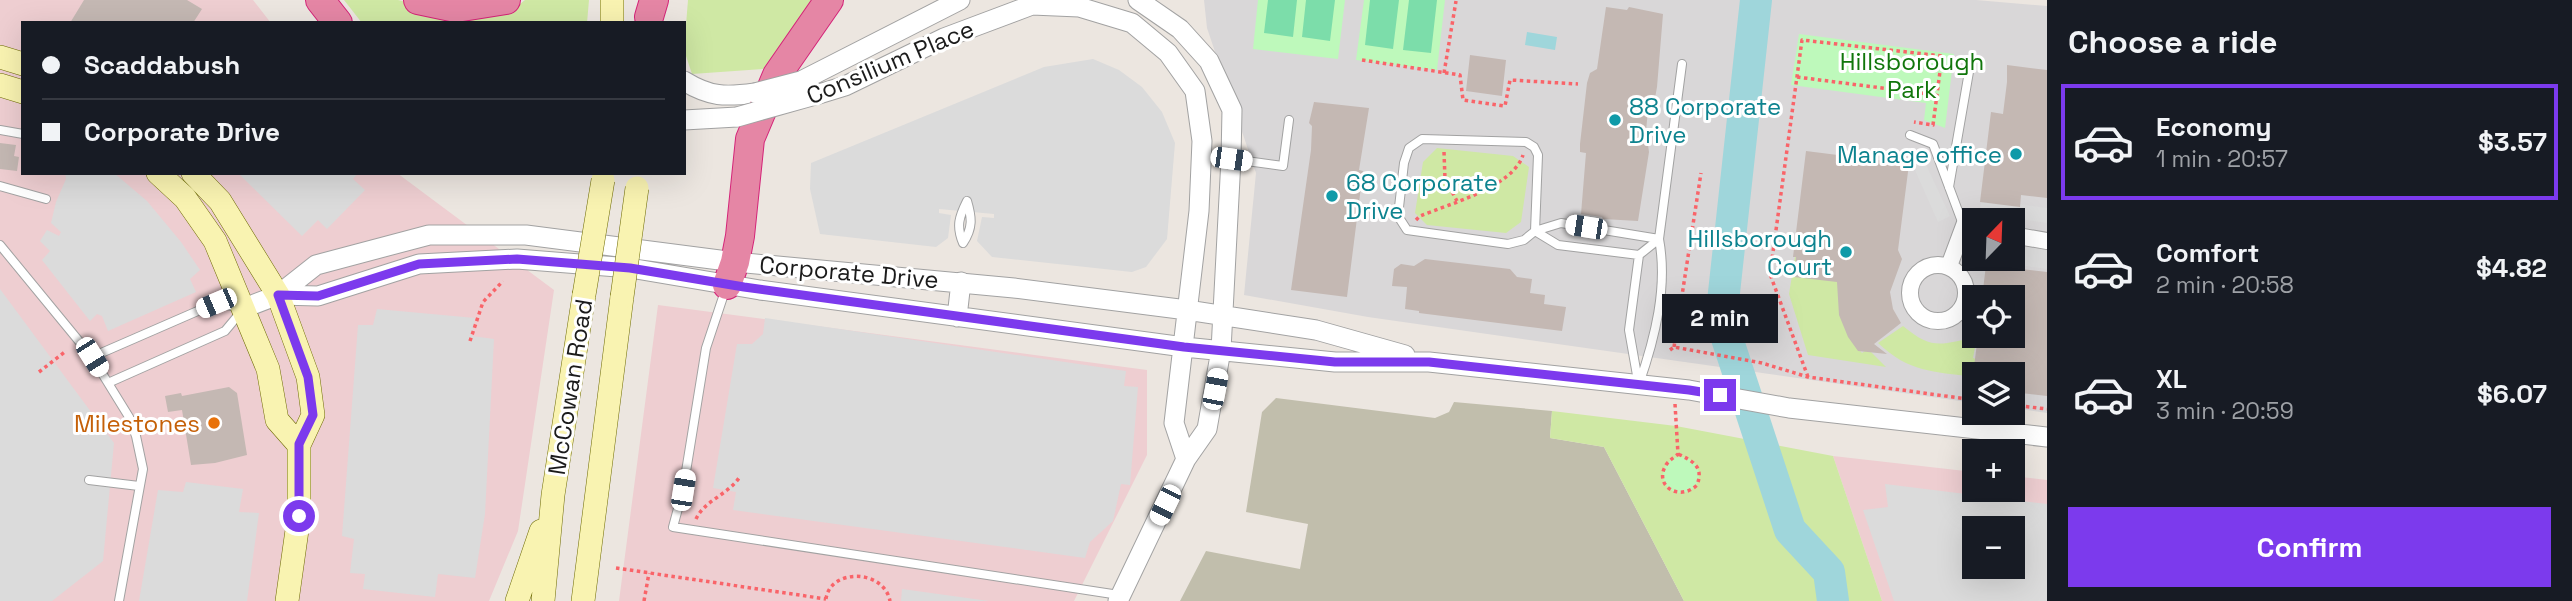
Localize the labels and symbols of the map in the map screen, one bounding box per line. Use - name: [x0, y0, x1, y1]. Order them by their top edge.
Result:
- street label: Consilium Place: [802, 13, 978, 111]
- park label: Hillsborough Park: [1840, 46, 1984, 105]
- place label: 88 Corporate Drive: [1629, 91, 1781, 150]
- marker: 88 Corporate Drive: [1607, 112, 1623, 128]
- place label: Manage office: [1837, 139, 2002, 170]
- car: [1209, 146, 1254, 172]
- marker: Manage office: [2008, 146, 2024, 162]
- place label: 68 Corporate Drive: [1346, 167, 1498, 226]
- marker: 68 Corporate Drive: [1324, 188, 1340, 204]
- north arrow: [1962, 208, 2025, 271]
- car: [1564, 213, 1609, 241]
- place label: Hillsborough Court: [1687, 223, 1832, 282]
- marker: Hillsborough Court: [1838, 244, 1854, 260]
- street label: Corporate Drive: [758, 249, 940, 295]
- car: [193, 285, 240, 321]
- callout: 2 min: [1662, 294, 1778, 342]
- street label: McCowan Road: [541, 297, 599, 477]
- car: [72, 334, 113, 380]
- car: [1201, 366, 1230, 412]
- route end: [1704, 379, 1736, 411]
- place label: Milestones: [74, 408, 200, 439]
- marker: Milestones: [206, 415, 222, 431]
- car: [670, 468, 697, 512]
- car: [1147, 482, 1184, 528]
- route start: [283, 500, 315, 532]

